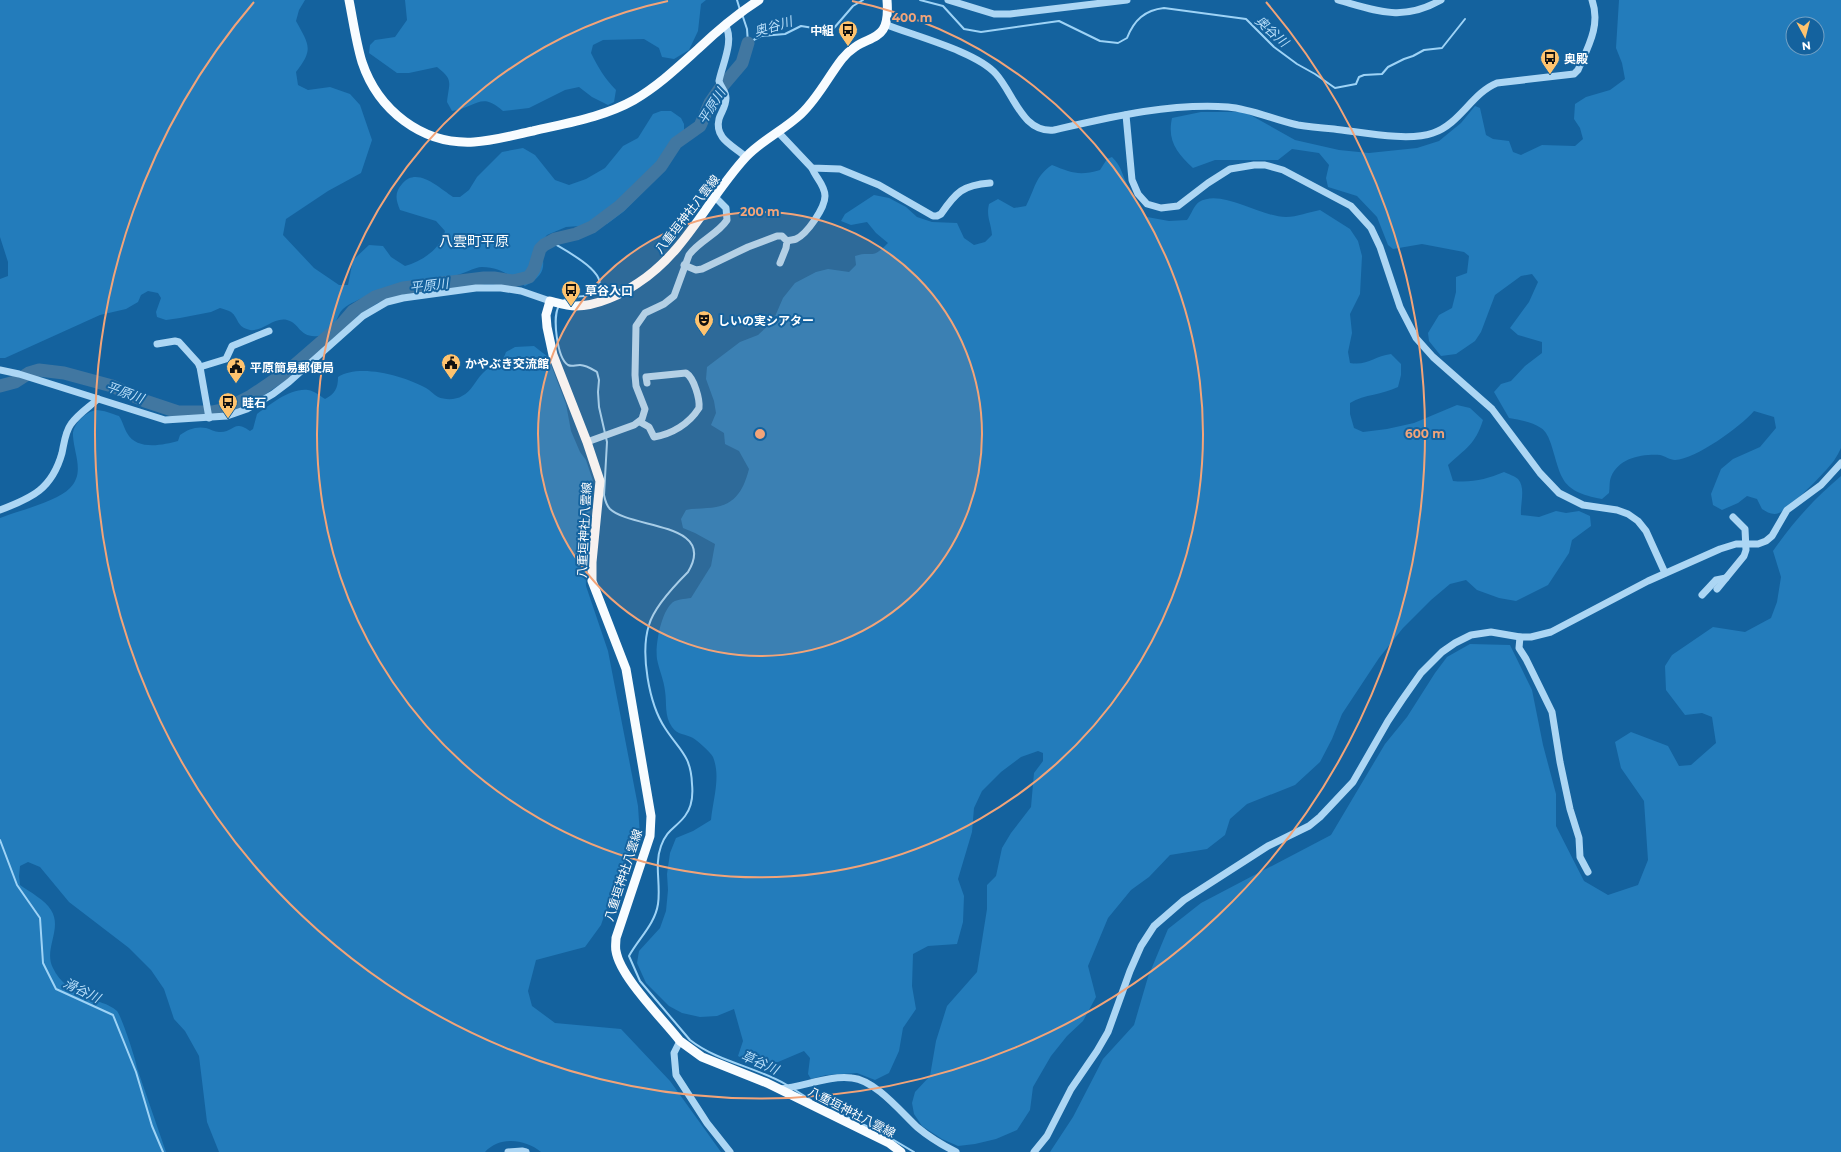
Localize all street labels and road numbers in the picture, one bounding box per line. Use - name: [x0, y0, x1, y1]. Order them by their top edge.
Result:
- street label: 八重垣神社八雲線: [652, 172, 722, 256]
- street label: 八重垣神社八雲線: [574, 482, 594, 578]
- street label: 八重垣神社八雲線: [601, 827, 645, 923]
- street label: 八重垣神社八雲線: [806, 1084, 898, 1140]

